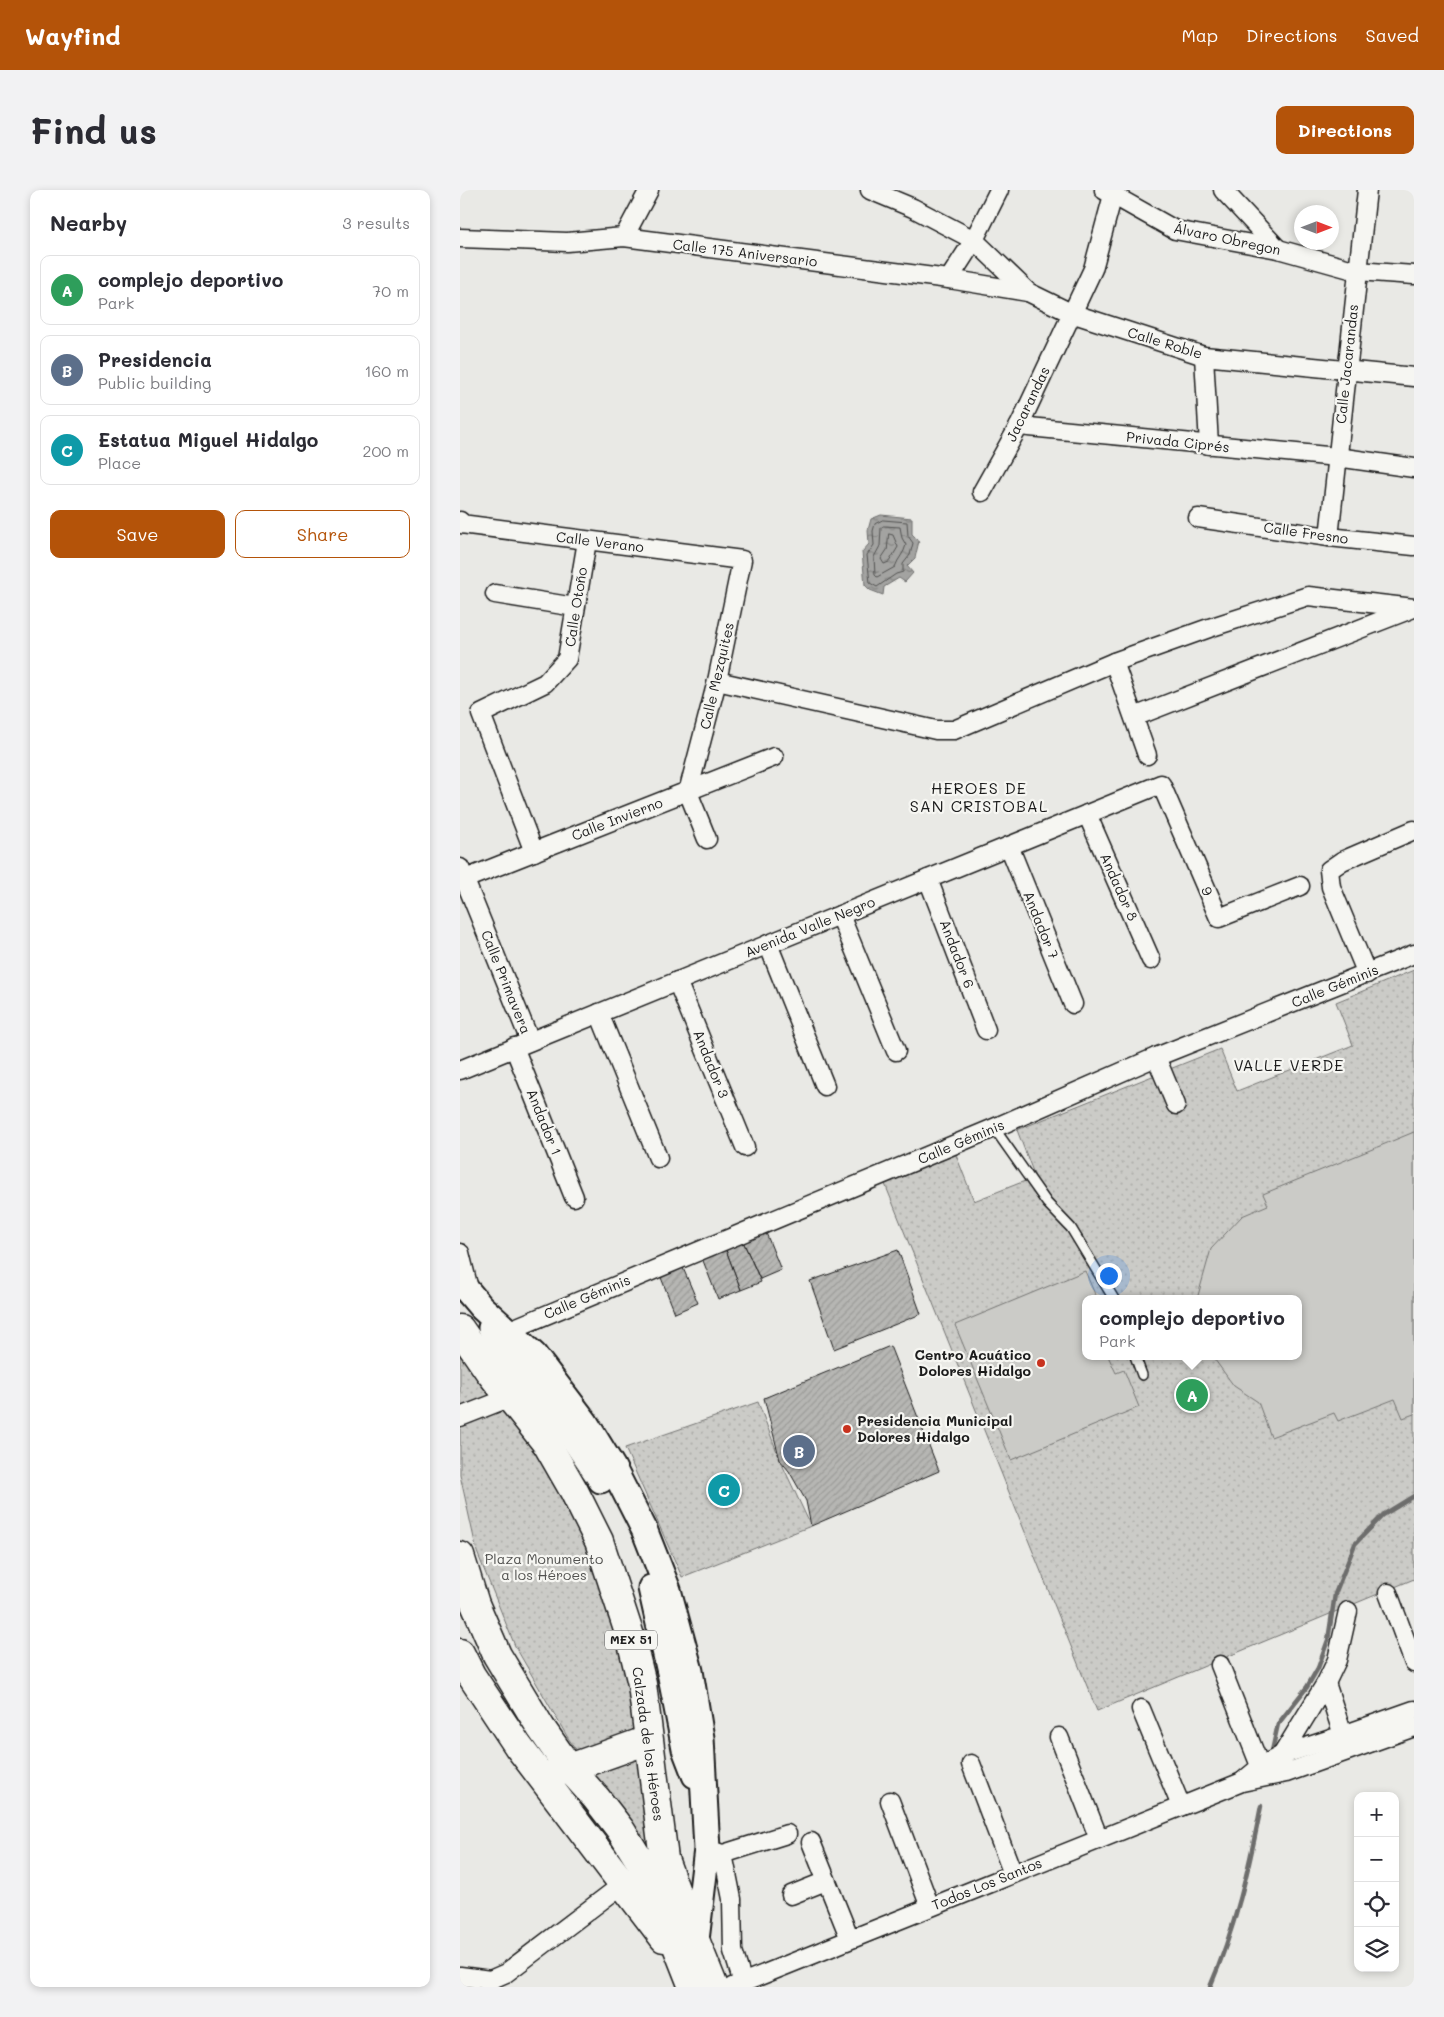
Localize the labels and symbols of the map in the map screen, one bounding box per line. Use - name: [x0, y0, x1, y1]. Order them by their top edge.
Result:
- north arrow: [1294, 205, 1339, 250]
- street label: Álvaro Obregon: [1172, 218, 1282, 259]
- street label: Calle 175 Aniversario: [672, 234, 818, 271]
- street label: Calle Jacarandas: [1331, 303, 1362, 425]
- street label: Calle Roble: [1125, 322, 1205, 363]
- street label: Jacarandas: [1001, 363, 1054, 444]
- street label: Privada Ciprés: [1125, 427, 1231, 456]
- street label: Calle Fresno: [1263, 517, 1350, 548]
- street label: Calle Verano: [555, 527, 645, 556]
- street label: Calle Otoño: [560, 566, 591, 648]
- street label: Calle Mezquites: [695, 621, 738, 731]
- district label: HEROES DE SAN CRISTOBAL: [910, 777, 1048, 816]
- street label: Calle Invierno: [568, 792, 665, 845]
- street label: Andador 8: [1096, 850, 1143, 924]
- street label: 9: [1197, 883, 1218, 898]
- street label: Andador 7: [1019, 888, 1064, 962]
- street label: Avenida Valle Negro: [742, 892, 878, 961]
- street label: Andador 6: [936, 917, 979, 991]
- street label: Calle Primavera: [477, 927, 536, 1037]
- street label: Calle Géminis: [1289, 959, 1381, 1012]
- street label: Andador 3: [689, 1027, 734, 1101]
- district label: VALLE VERDE: [1234, 1054, 1344, 1075]
- street label: Andador 1: [523, 1086, 566, 1158]
- street label: Calle Géminis: [915, 1115, 1007, 1168]
- your location: [1096, 1263, 1122, 1289]
- street label: Calle Géminis: [541, 1270, 633, 1323]
- place label: Centro Acuático Dolores Hidalgo: [915, 1345, 1031, 1380]
- marker: Centro Acuático Dolores Hidalgo: [1035, 1357, 1047, 1369]
- pin: A: [1176, 1376, 1208, 1414]
- place label: Presidencia Municipal Dolores Hidalgo: [857, 1411, 1012, 1446]
- marker: Presidencia Municipal Dolores Hidalgo: [841, 1423, 853, 1435]
- pin: B: [783, 1432, 815, 1470]
- pin: C: [708, 1471, 740, 1509]
- park label: Plaza Monumento a los Héroes: [485, 1549, 603, 1584]
- road number: MEX 51: [605, 1630, 657, 1650]
- street label: Calzada de los Héroes: [628, 1666, 669, 1822]
- street label: Todos Los Santos: [929, 1853, 1045, 1914]

